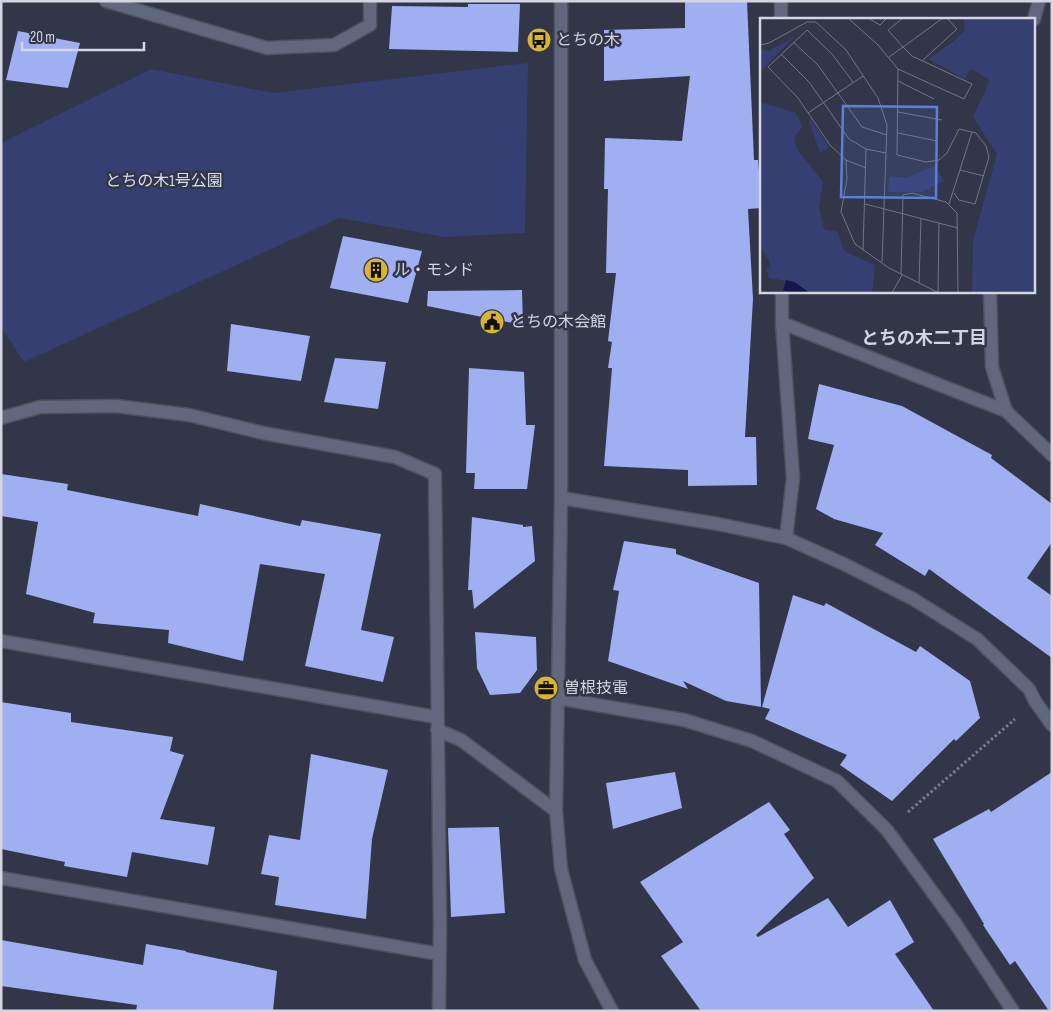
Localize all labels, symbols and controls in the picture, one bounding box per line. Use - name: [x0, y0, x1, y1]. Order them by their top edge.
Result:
- inset map: [760, 18, 1036, 292]
- scale bar: [22, 20, 145, 52]
- bus stop icon: とちの木: [526, 27, 552, 53]
- text: 20 m: [30, 28, 55, 47]
- place label: とちの木: [556, 31, 620, 50]
- park label: とちの木1号公園: [105, 172, 223, 191]
- building icon: ル・モンド: [363, 257, 389, 283]
- place label: ル・モンド: [394, 261, 474, 280]
- public building icon: とちの木会館: [479, 309, 505, 335]
- place label: とちの木会館: [510, 313, 606, 332]
- district label: とちの木二丁目: [861, 328, 987, 349]
- office icon: 曽根技電: [533, 675, 559, 701]
- place label: 曽根技電: [564, 679, 628, 698]

